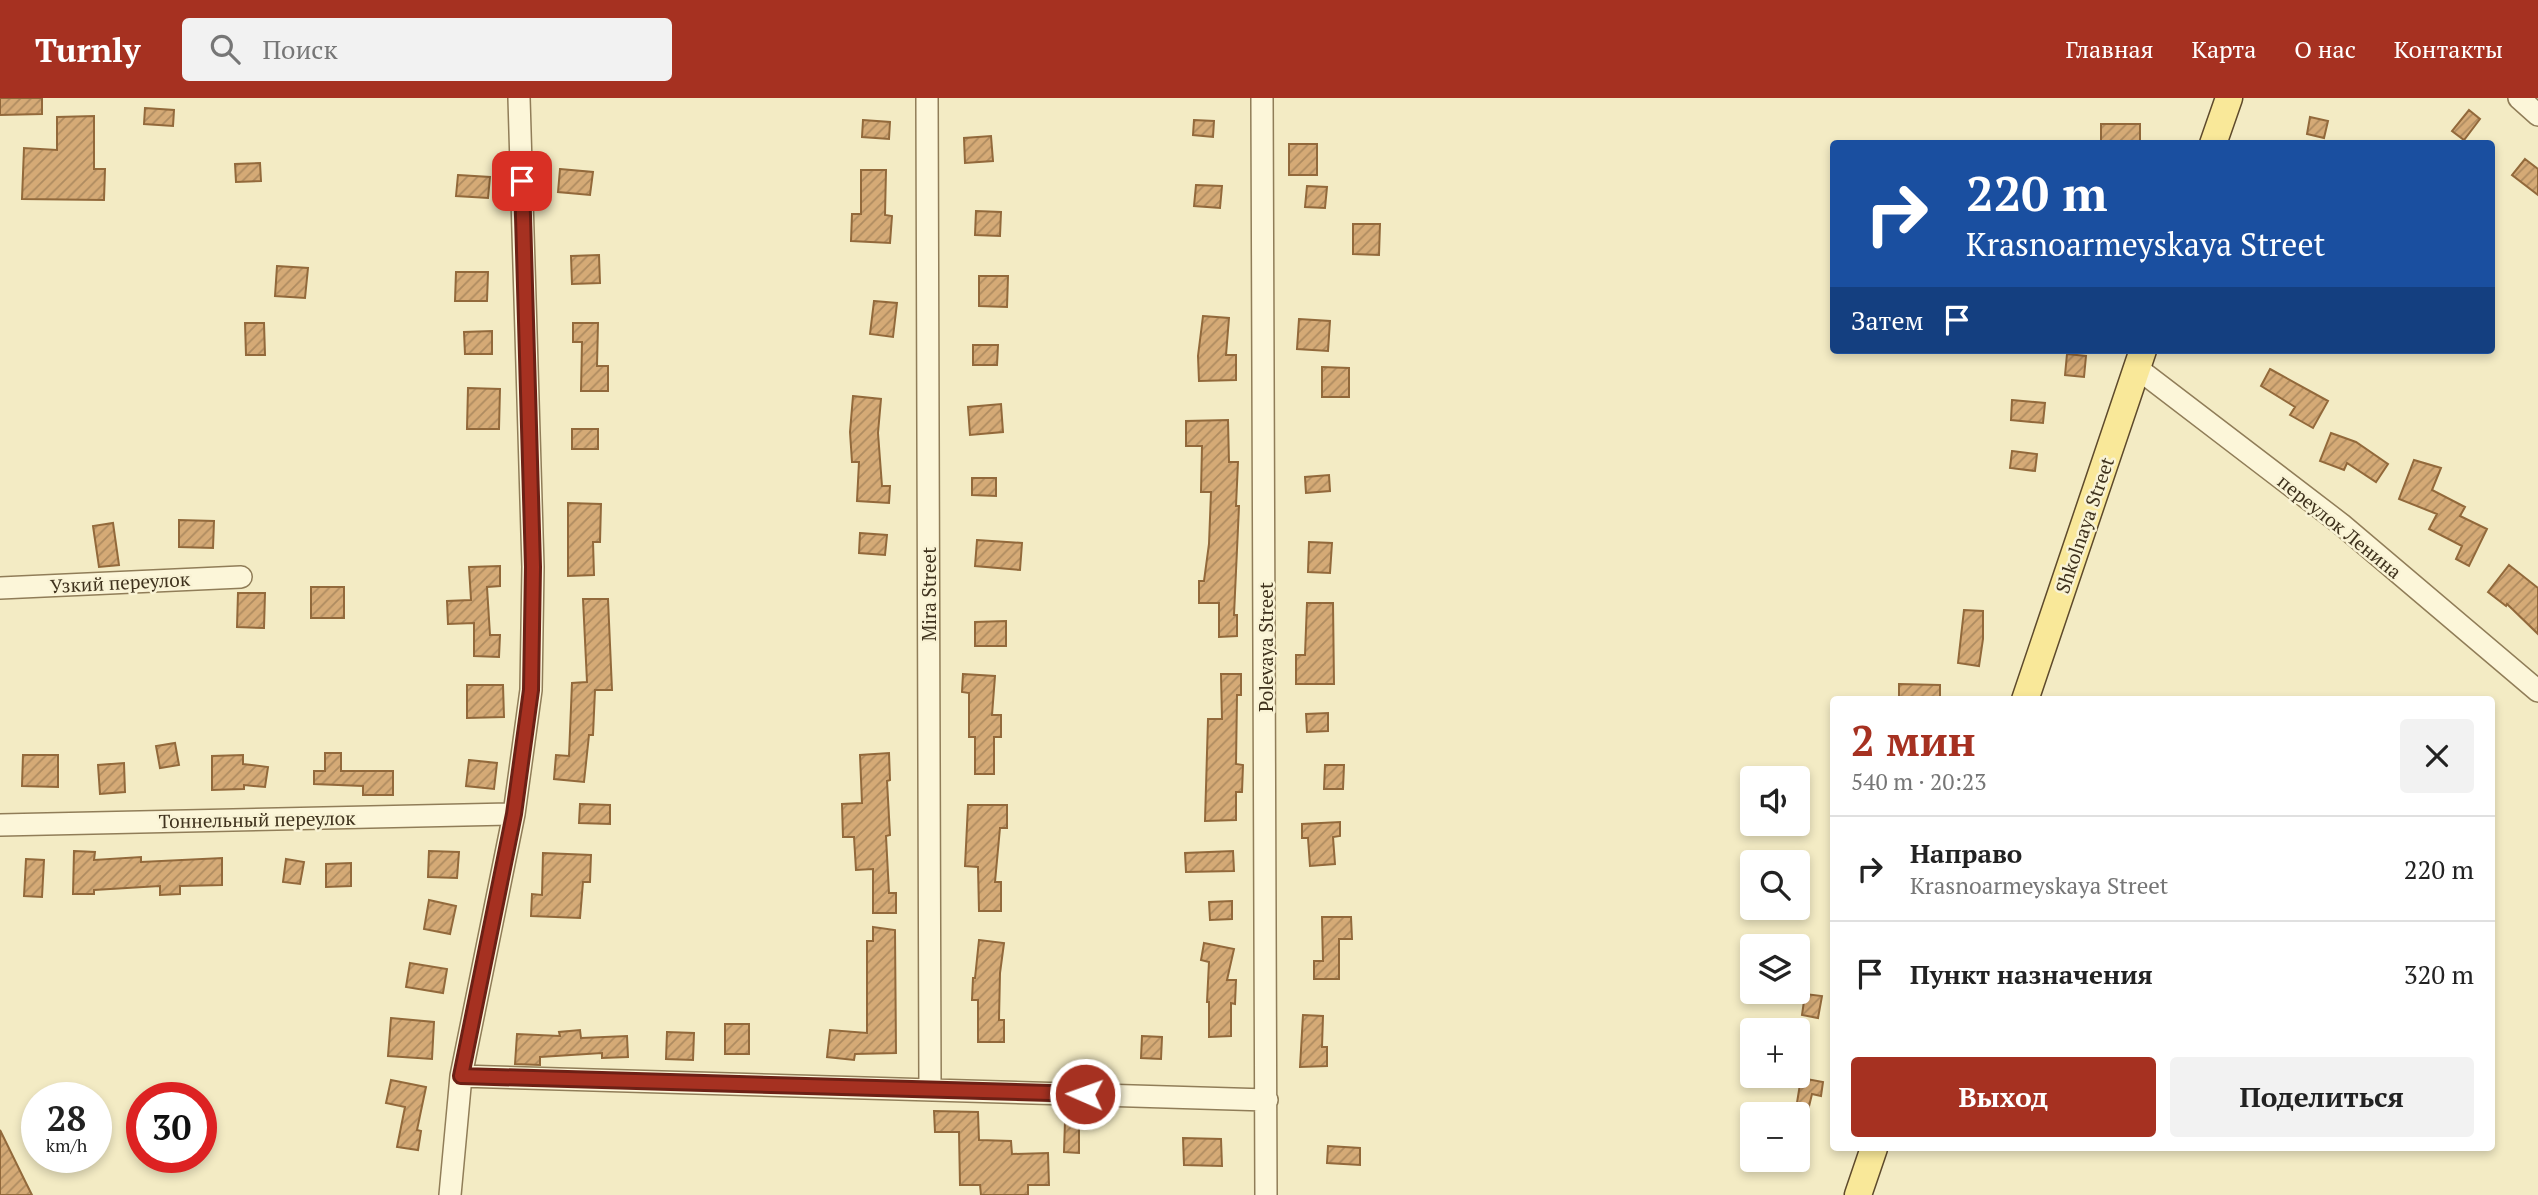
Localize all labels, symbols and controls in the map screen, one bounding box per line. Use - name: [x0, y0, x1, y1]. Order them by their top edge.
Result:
- search box: [182, 18, 672, 81]
- text: Turnly: [35, 28, 140, 71]
- icon: search: [206, 30, 244, 68]
- text: Поиск: [262, 32, 338, 66]
- text: Главная: [2065, 33, 2153, 65]
- text: Карта: [2191, 33, 2256, 65]
- text: О нас: [2294, 33, 2356, 65]
- text: Контакты: [2394, 33, 2503, 65]
- pin: [492, 151, 552, 211]
- text: 220 m: [1966, 160, 2108, 225]
- icon: arrive: [503, 162, 541, 200]
- icon: right: [1851, 168, 1942, 259]
- text: Krasnoarmeyskaya Street: [1966, 223, 2325, 265]
- icon: arrive: [1938, 301, 1976, 339]
- text: Затем: [1851, 303, 1924, 337]
- street label: Shkolnaya Street: [2049, 454, 2119, 596]
- street label: переулок Ленина: [2273, 468, 2407, 584]
- street label: Mira Street: [916, 547, 941, 641]
- street label: Узкий переулок: [50, 566, 191, 598]
- street label: Polevaya Street: [1253, 582, 1278, 712]
- text: 2 мин: [1851, 712, 1976, 768]
- button: close: [2400, 719, 2474, 793]
- map controls: [1740, 766, 1810, 1172]
- button: sound: [1740, 766, 1810, 836]
- text: 540 m · 20:23: [1851, 766, 1986, 797]
- street label: Тоннельный переулок: [158, 805, 356, 833]
- text: Направо: [1910, 836, 2022, 870]
- button: search: [1740, 850, 1810, 920]
- icon: right: [1851, 850, 1889, 888]
- text: 220 m: [2404, 852, 2474, 886]
- text: Krasnoarmeyskaya Street: [1910, 870, 2168, 901]
- button: layers: [1740, 934, 1810, 1004]
- icon: arrive: [1851, 955, 1889, 993]
- text: Пункт назначения: [1910, 957, 2153, 991]
- text: 320 m: [2404, 957, 2474, 991]
- button: +: [1740, 1018, 1810, 1088]
- position arrow: [1048, 1057, 1122, 1131]
- button: Выход: [1851, 1057, 2156, 1137]
- button: Поделиться: [2170, 1057, 2474, 1137]
- speed limit sign: 30: [126, 1082, 217, 1173]
- text: 28: [47, 1095, 86, 1141]
- button: −: [1740, 1102, 1810, 1172]
- text: km/h: [46, 1133, 87, 1157]

